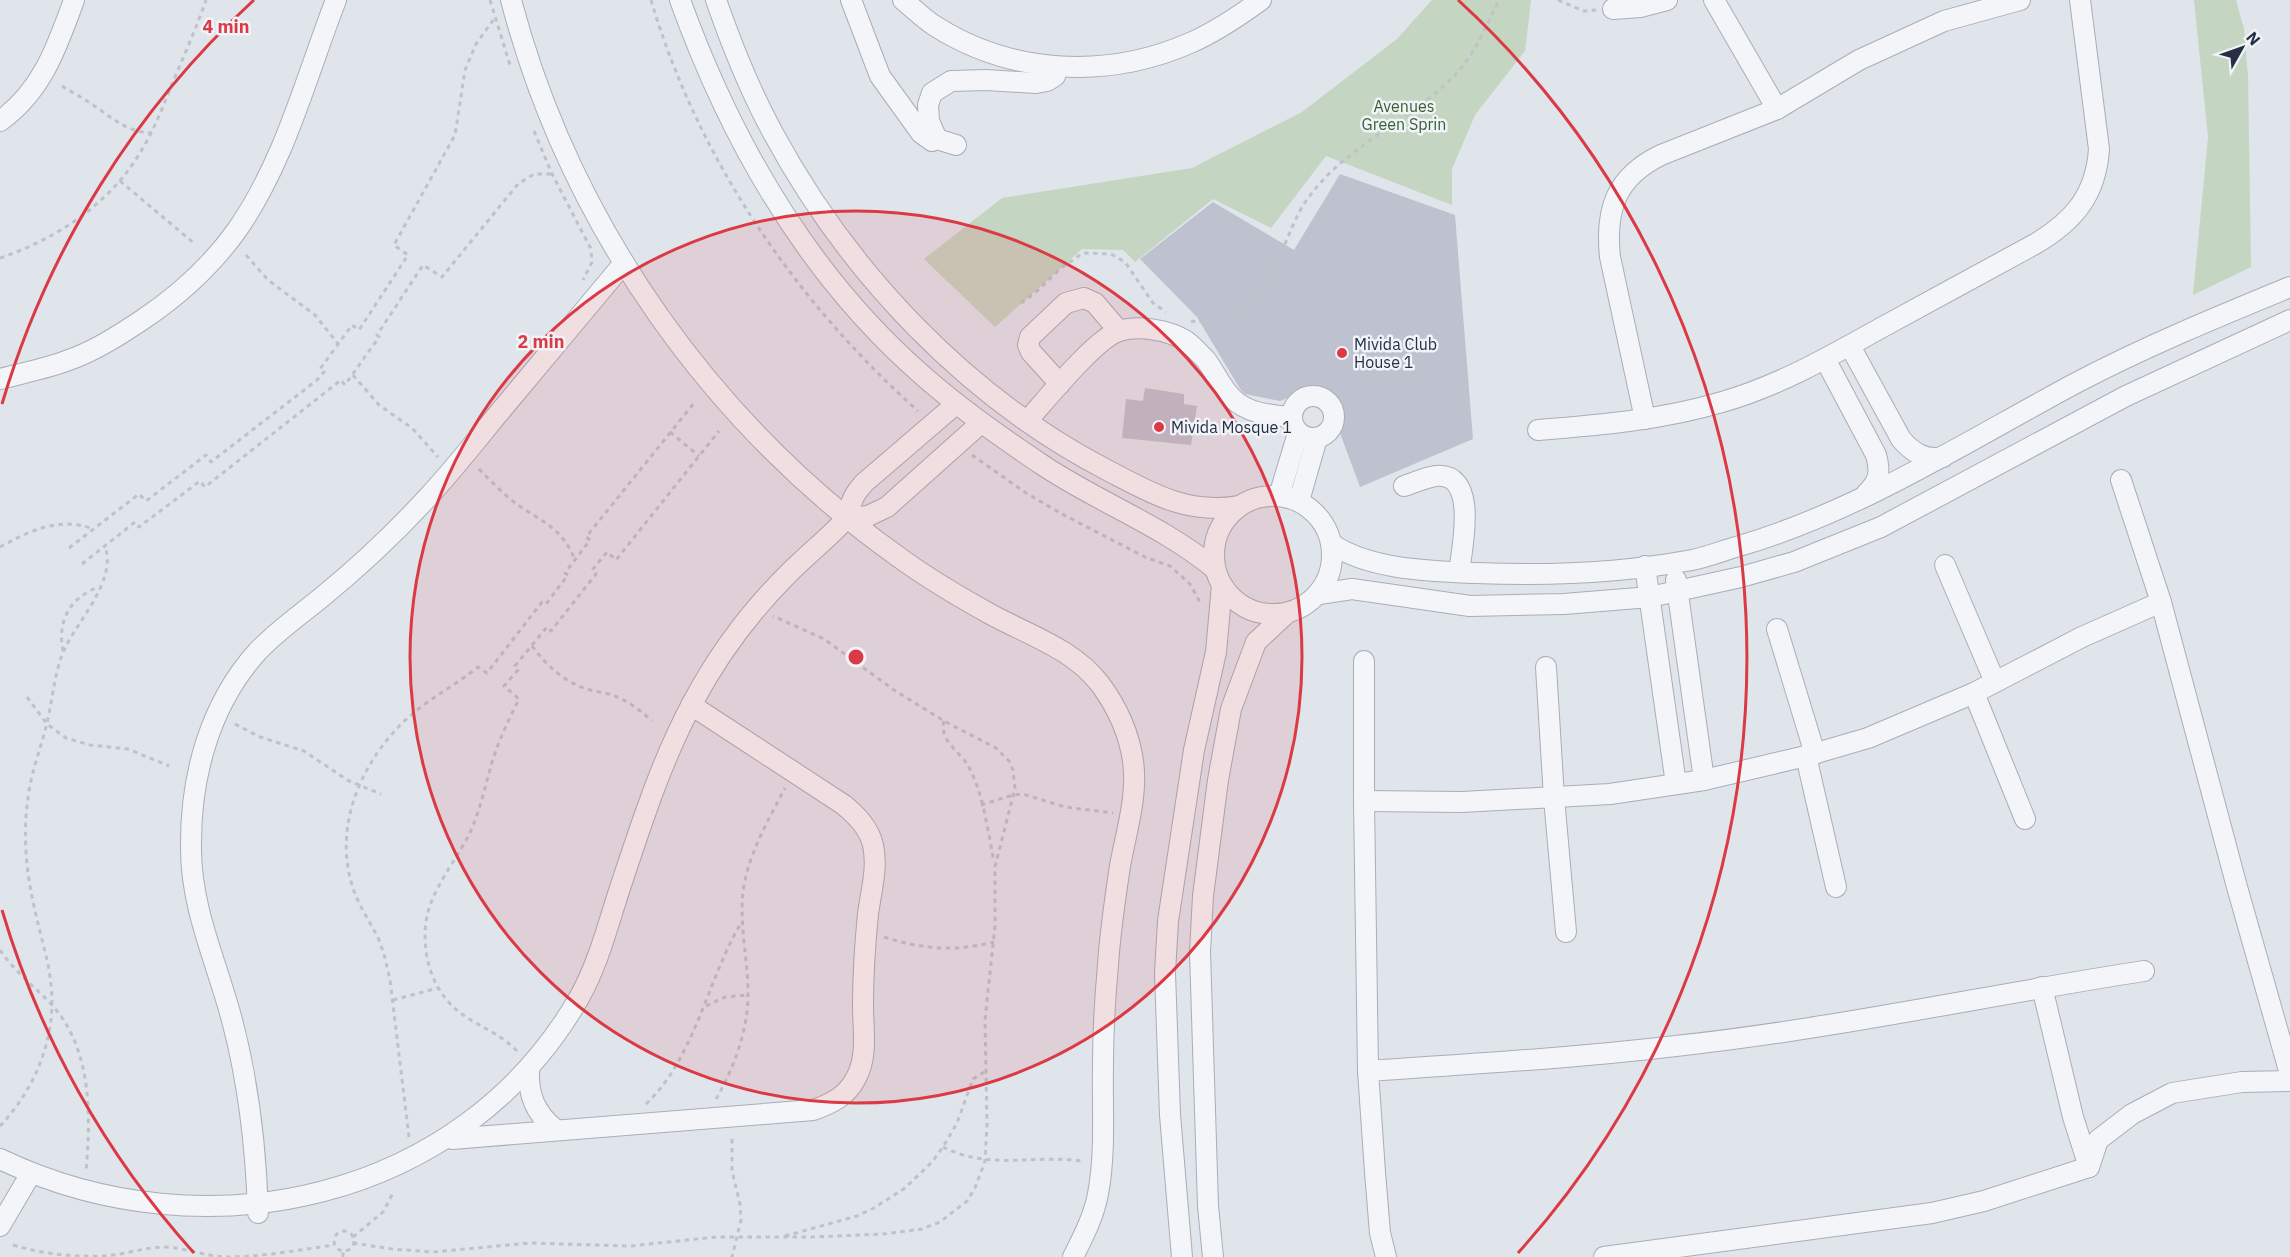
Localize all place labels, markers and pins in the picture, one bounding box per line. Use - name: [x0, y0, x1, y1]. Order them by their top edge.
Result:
- place label: Mivida Club House 1: [1354, 334, 1437, 372]
- marker: Mivida Club House 1: [1335, 346, 1349, 360]
- place label: Mivida Mosque 1: [1171, 417, 1292, 437]
- marker: Mivida Mosque 1: [1152, 420, 1166, 434]
- centre of rings: [846, 647, 866, 667]

